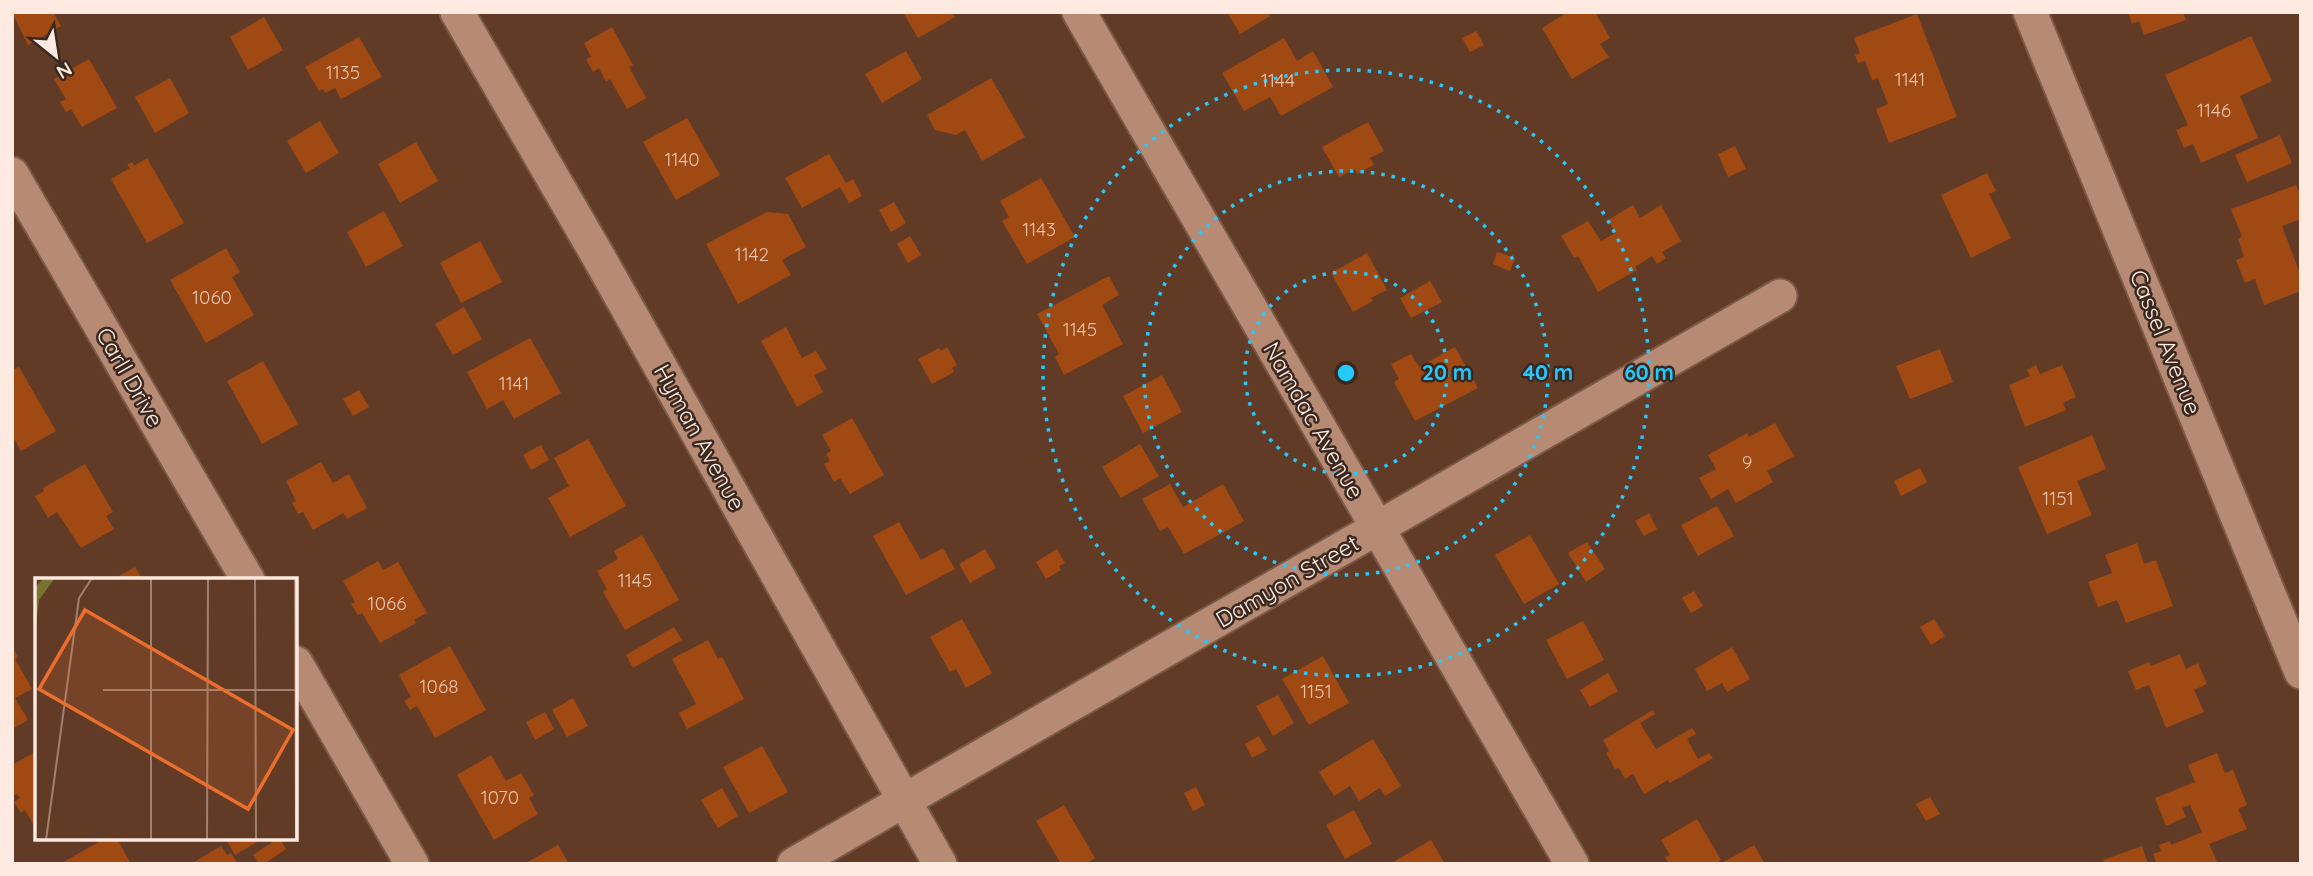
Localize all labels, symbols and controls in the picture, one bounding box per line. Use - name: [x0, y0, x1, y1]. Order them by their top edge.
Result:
- north arrow: [21, 21, 91, 91]
- text: N: [52, 57, 77, 85]
- house number: 1135: [326, 60, 360, 84]
- house number: 1141: [1895, 67, 1925, 91]
- house number: 1144: [1261, 68, 1295, 92]
- house number: 1146: [2197, 98, 2231, 122]
- house number: 1140: [664, 147, 700, 171]
- house number: 1143: [1022, 217, 1056, 241]
- house number: 1142: [735, 242, 769, 266]
- street label: Cassel Avenue: [2124, 265, 2208, 419]
- house number: 1060: [192, 285, 232, 309]
- house number: 1145: [1063, 317, 1097, 341]
- street label: Carll Drive: [90, 322, 170, 432]
- street label: Namdac Avenue: [1257, 336, 1371, 504]
- street label: Hyman Avenue: [648, 359, 752, 515]
- text: 20 m: [1422, 359, 1472, 385]
- text: 40 m: [1523, 359, 1573, 385]
- text: 60 m: [1624, 359, 1674, 385]
- centre of rings: [1334, 361, 1358, 385]
- house number: 1141: [499, 371, 529, 395]
- house number: 9: [1742, 450, 1752, 474]
- house number: 1151: [2042, 486, 2074, 510]
- street label: Damyon Street: [1210, 528, 1364, 634]
- house number: 1145: [618, 568, 652, 592]
- inset map: [35, 578, 298, 841]
- house number: 1066: [368, 591, 406, 615]
- house number: 1068: [420, 674, 458, 698]
- house number: 1151: [1300, 679, 1332, 703]
- house number: 1070: [481, 785, 519, 809]

